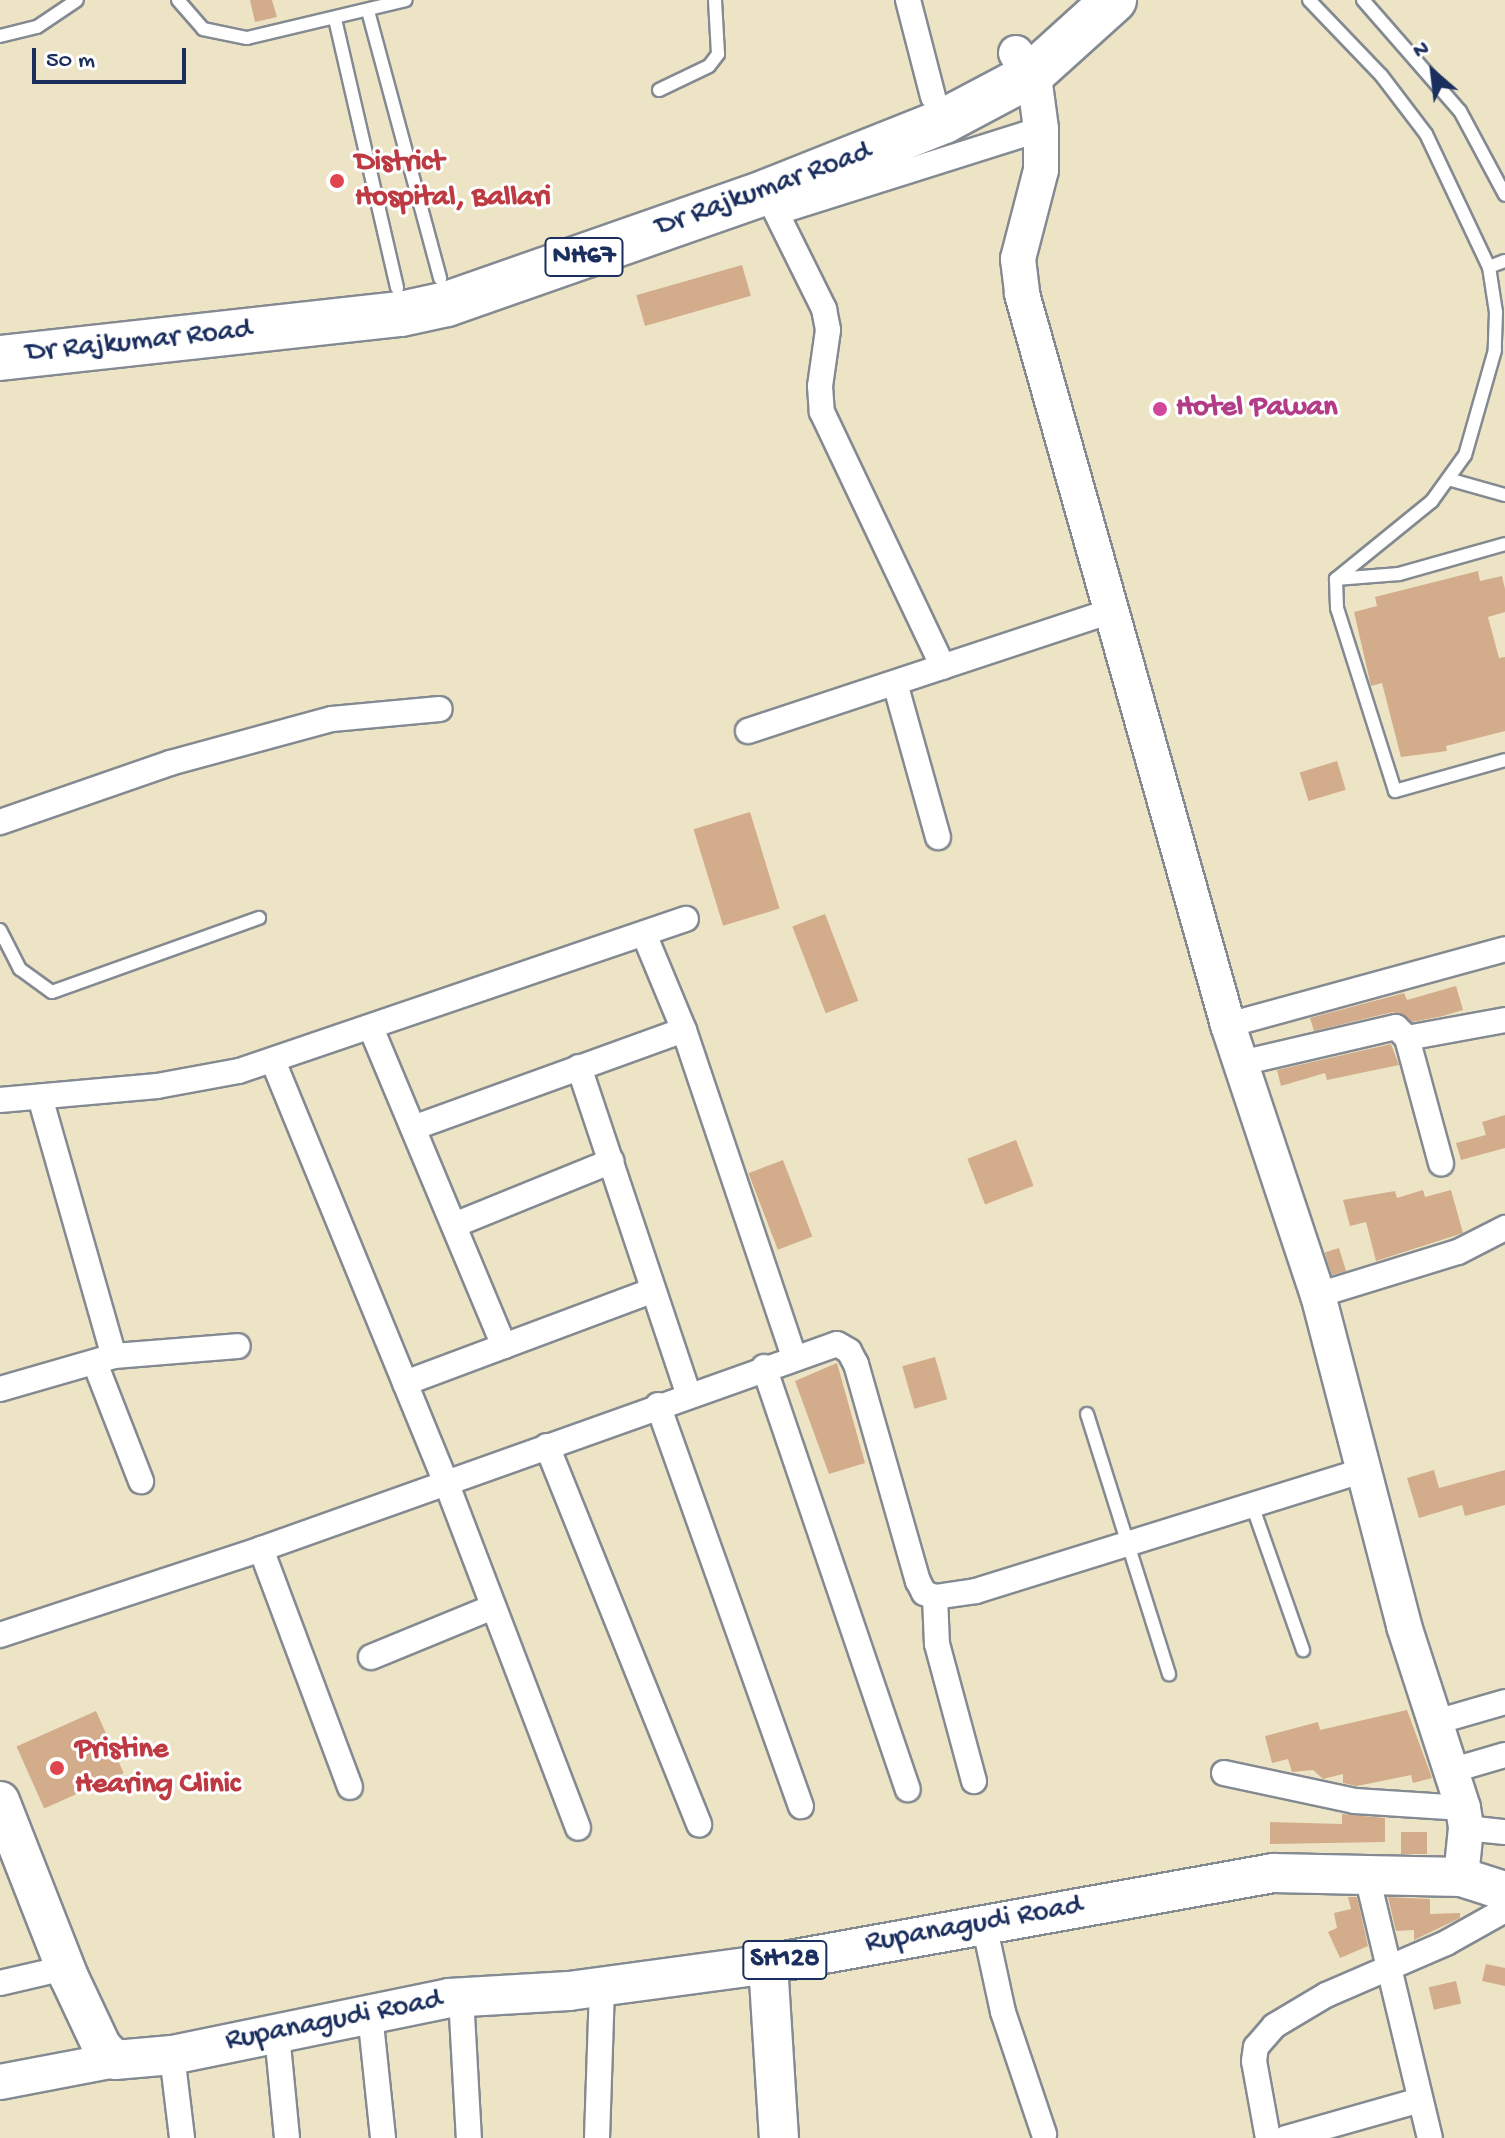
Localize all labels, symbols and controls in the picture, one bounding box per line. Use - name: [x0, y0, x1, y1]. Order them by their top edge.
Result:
- scale bar: [36, 32, 190, 82]
- north arrow: [1393, 32, 1473, 112]
- text: N: [1409, 36, 1434, 66]
- text: 50 m: [46, 47, 95, 76]
- street label: Dr Rajkumar Road: [651, 135, 877, 247]
- place label: District Hospital, Ballari: [355, 146, 551, 216]
- marker: District Hospital, Ballari: [326, 170, 348, 192]
- road number: NH67: [544, 233, 624, 281]
- street label: Dr Rajkumar Road: [24, 313, 254, 373]
- place label: Hotel Pawan: [1176, 391, 1337, 427]
- marker: Hotel Pawan: [1151, 400, 1169, 418]
- place label: Pristine Hearing Clinic: [75, 1733, 240, 1804]
- marker: Pristine Hearing Clinic: [46, 1757, 68, 1779]
- street label: Rupanagudi Road: [863, 1889, 1085, 1963]
- road number: SH128: [741, 1936, 829, 1984]
- street label: Rupanagudi Road: [223, 1983, 445, 2061]

